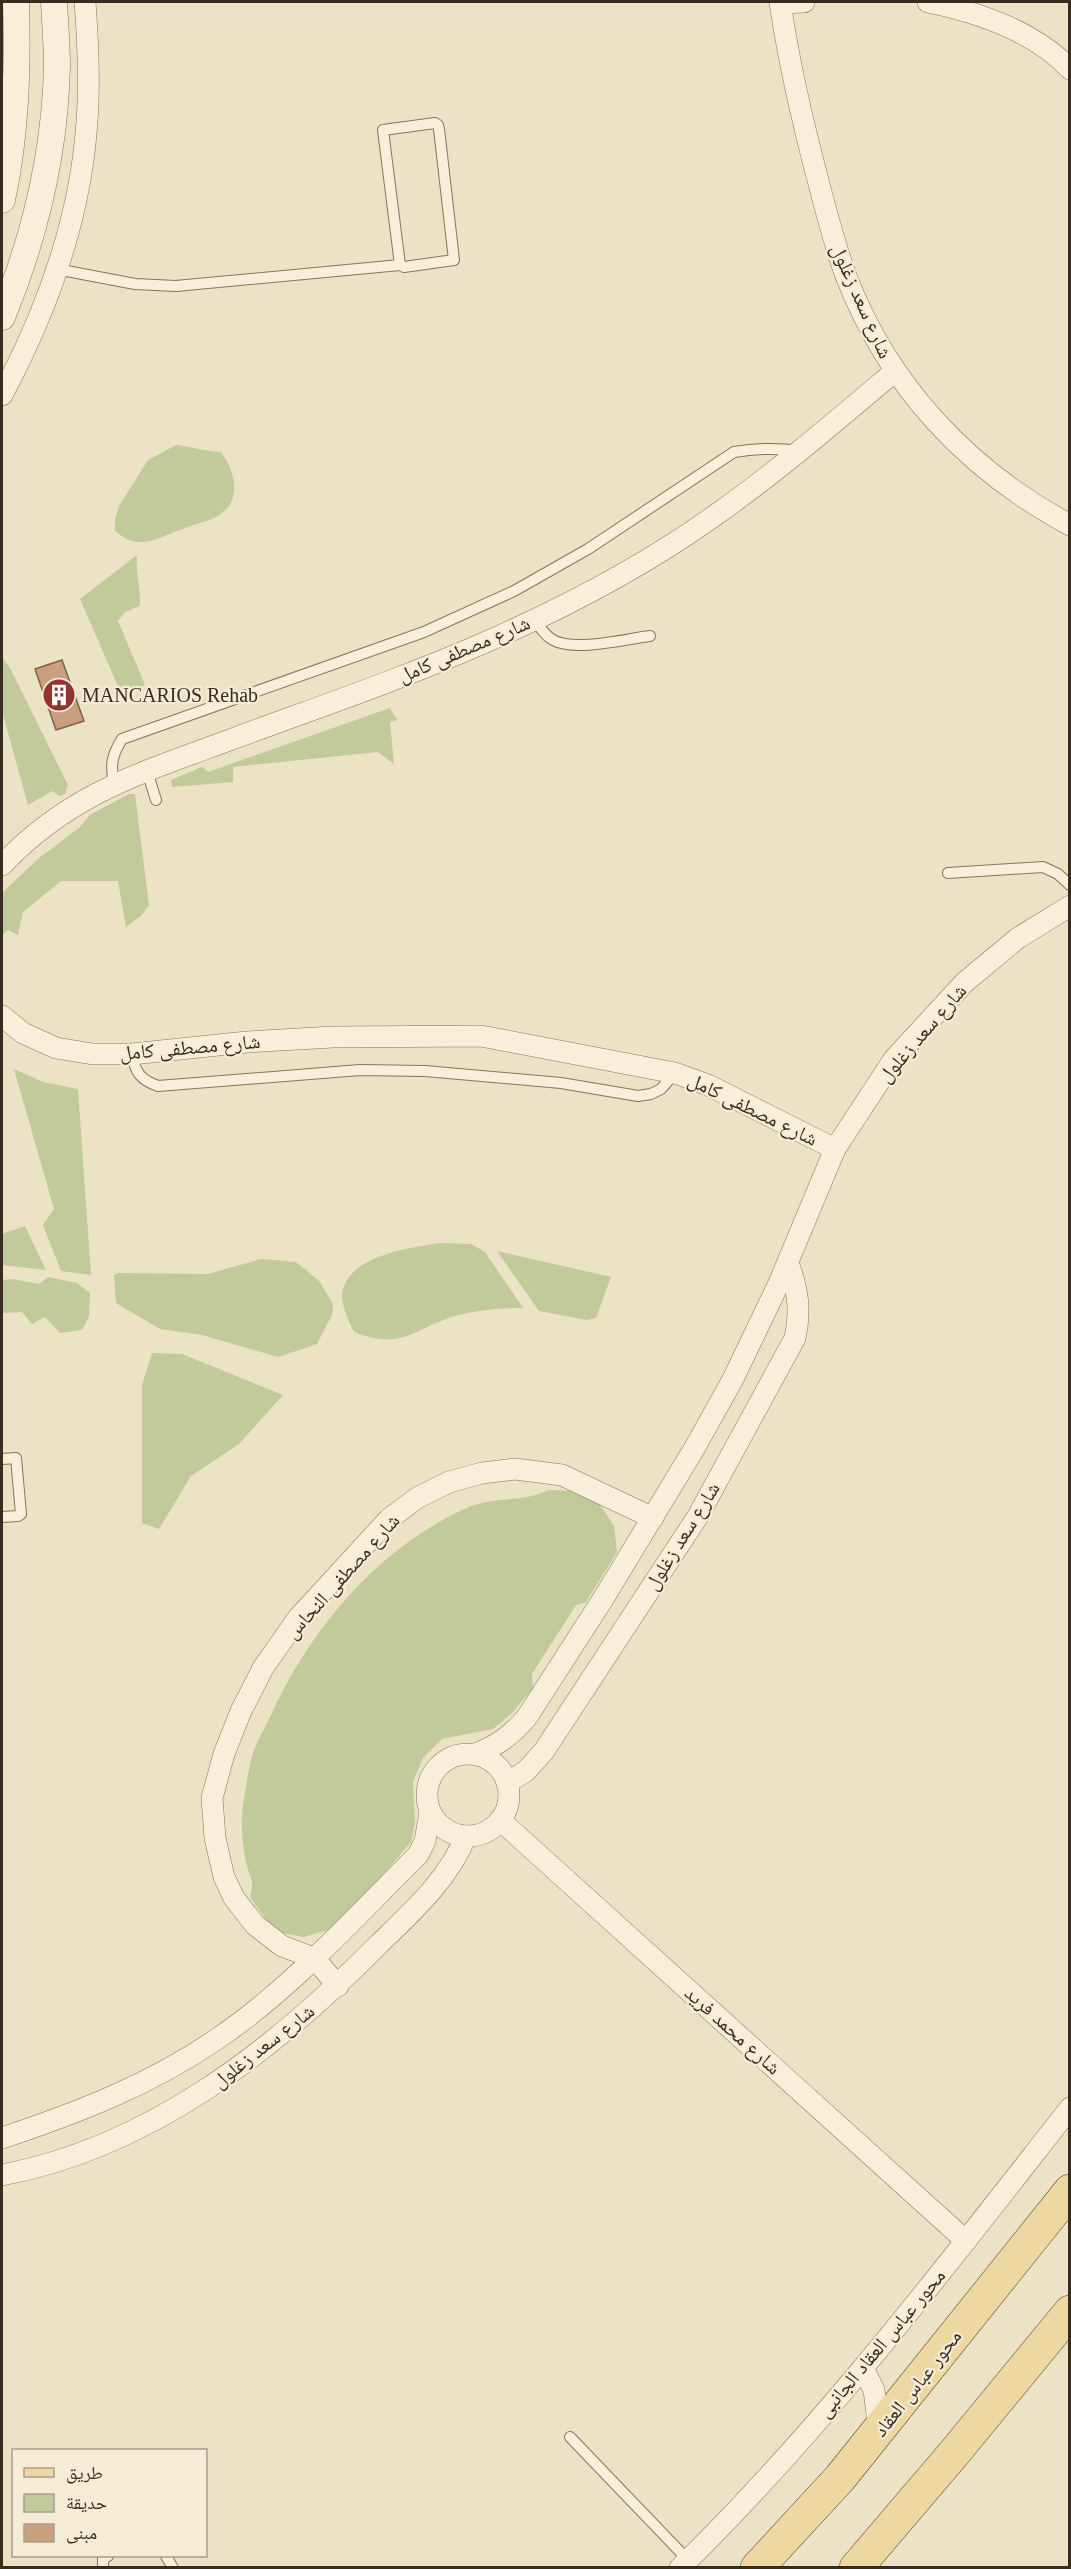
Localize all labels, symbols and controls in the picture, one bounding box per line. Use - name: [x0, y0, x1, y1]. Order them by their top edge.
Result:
- street label: شارع سعد زغلول: [825, 240, 897, 362]
- street label: شارع مصطفى كامل: [395, 611, 534, 689]
- building icon: MANCARIOS Rehab: [41, 677, 77, 713]
- place label: MANCARIOS Rehab: [82, 684, 258, 706]
- street label: شارع سعد زغلول: [873, 979, 972, 1088]
- street label: شارع مصطفى كامل: [119, 1030, 261, 1066]
- street label: شارع مصطفى كامل: [684, 1068, 821, 1152]
- street label: شارع سعد زغلول: [640, 1478, 726, 1595]
- street label: شارع مصطفى النحاس: [280, 1509, 405, 1644]
- street label: شارع محمد فريد: [679, 1981, 785, 2080]
- street label: شارع سعد زغلول: [208, 1999, 319, 2094]
- street label: محور عباس العقاد الجانبى: [812, 2264, 950, 2422]
- street label: محور عباس العقاد: [868, 2325, 966, 2441]
- legend: [12, 2449, 207, 2557]
- text: طريق: [66, 2463, 103, 2484]
- text: حديقة: [66, 2493, 107, 2513]
- text: مبنى: [66, 2523, 97, 2544]

